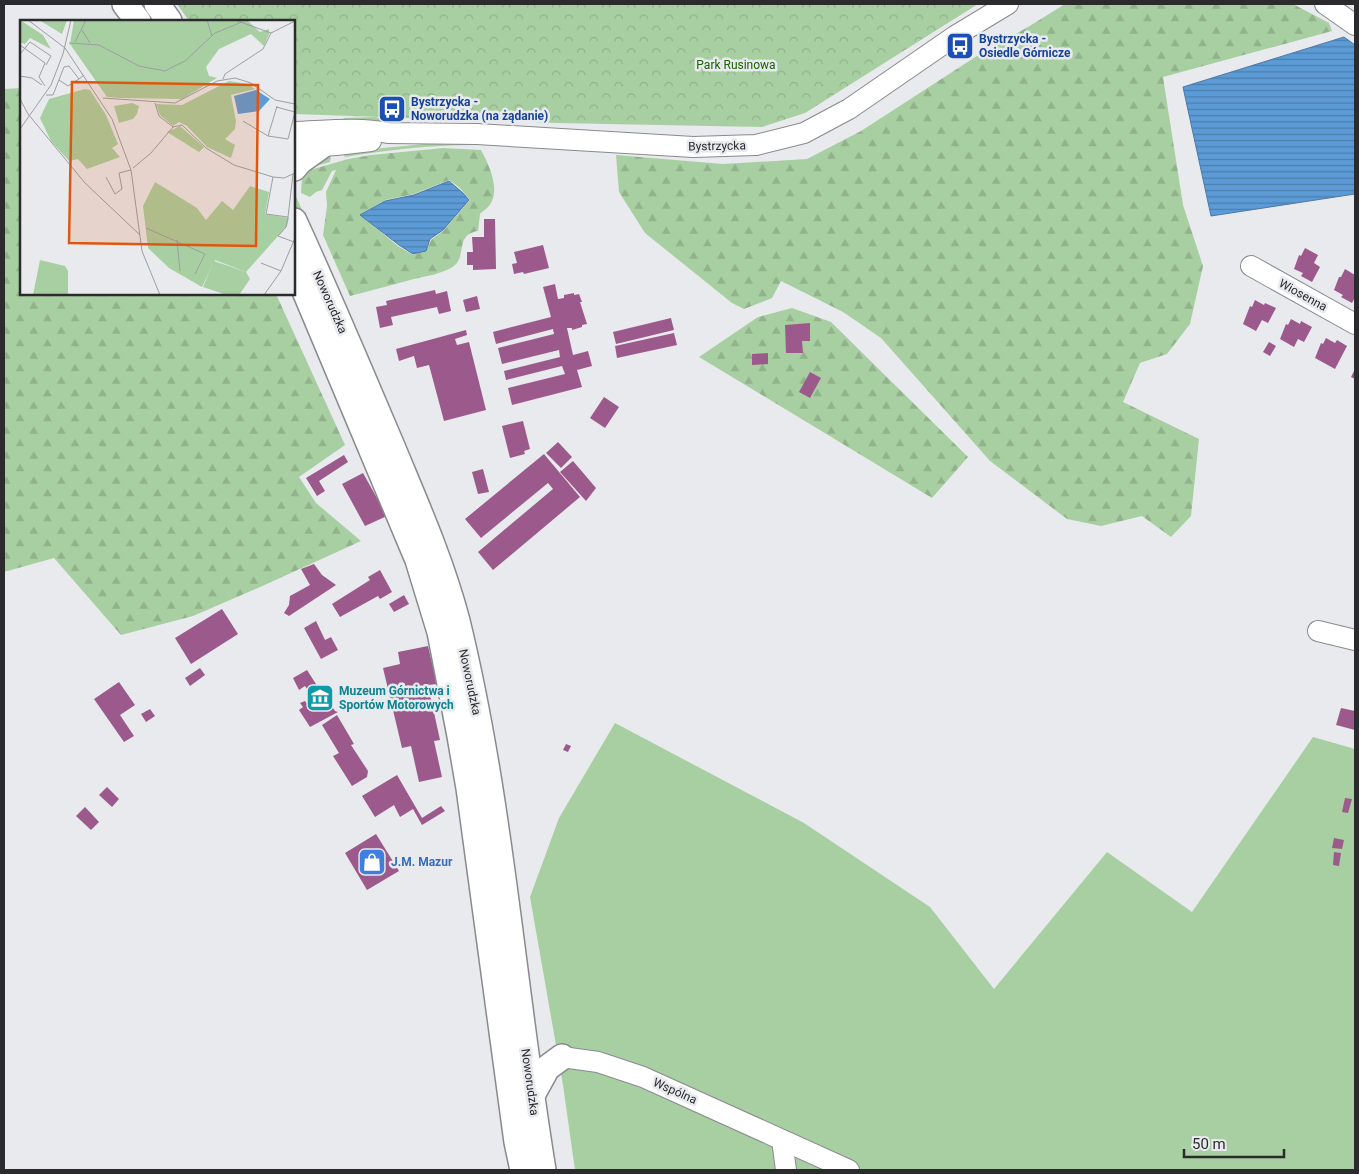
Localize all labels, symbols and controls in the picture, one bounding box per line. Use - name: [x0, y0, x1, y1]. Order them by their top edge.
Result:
- inset map: [20, 20, 295, 295]
- bus stop icon: Bystrzycka - Osiedle Górnicze: [945, 31, 975, 61]
- place label: Bystrzycka - Osiedle Górnicze: [979, 32, 1071, 60]
- park label: Park Rusinowa: [696, 58, 776, 72]
- bus stop icon: Bystrzycka - Noworudzka (na żądanie): [377, 94, 407, 124]
- place label: Bystrzycka - Noworudzka (na żądanie): [411, 95, 548, 123]
- street label: Bystrzycka: [688, 138, 746, 154]
- street label: Noworudzka: [310, 268, 350, 336]
- street label: Wiosenna: [1277, 276, 1329, 314]
- street label: Noworudzka: [456, 648, 484, 716]
- museum icon: Muzeum Górnictwa i Sportów Motorowych: [305, 683, 335, 713]
- place label: Muzeum Górnictwa i Sportów Motorowych: [339, 684, 454, 712]
- shop icon: J.M. Mazur: [357, 847, 387, 877]
- place label: J.M. Mazur: [391, 855, 453, 869]
- street label: Noworudzka: [518, 1048, 542, 1116]
- street label: Wspólna: [651, 1075, 699, 1107]
- scale bar: [1184, 1126, 1284, 1158]
- text: 50 m: [1192, 1135, 1226, 1153]

